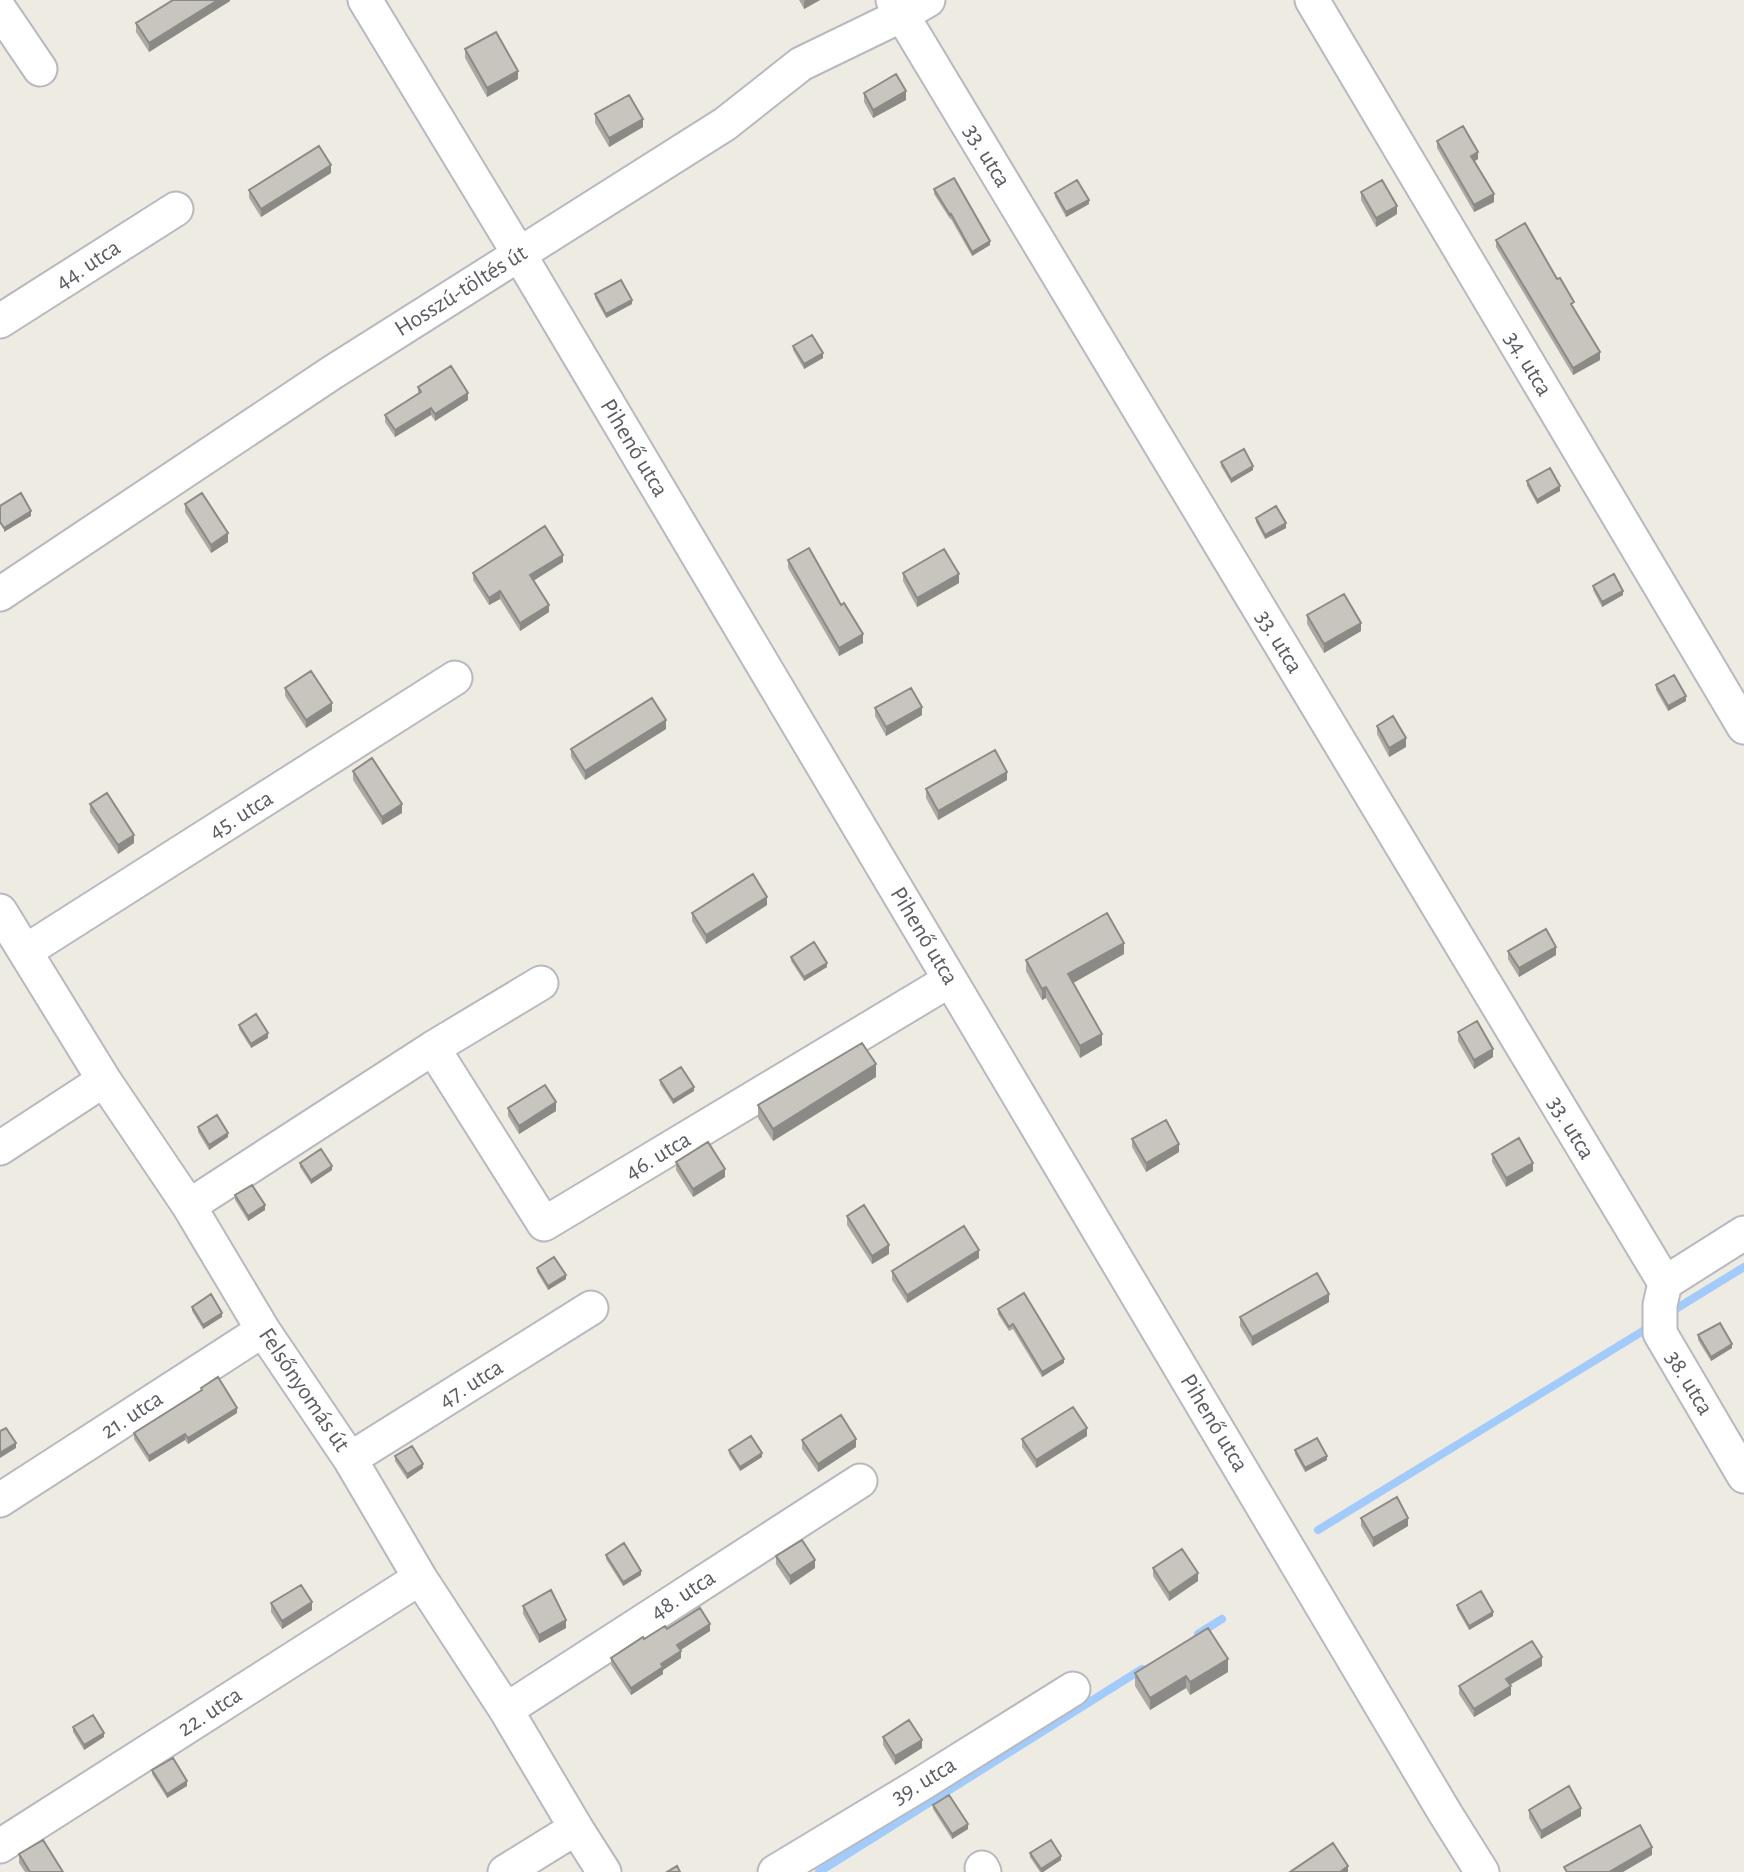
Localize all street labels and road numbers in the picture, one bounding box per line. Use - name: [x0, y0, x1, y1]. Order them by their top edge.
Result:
- street label: 33. utca: [959, 120, 1015, 192]
- street label: 44. utca: [51, 235, 125, 295]
- street label: Hosszú-töltés út: [391, 241, 532, 341]
- street label: 34. utca: [1500, 328, 1556, 400]
- street label: Pihenő utca: [595, 395, 673, 501]
- street label: 33. utca: [1251, 606, 1307, 678]
- street label: 45. utca: [205, 786, 277, 844]
- street label: Pihenő utca: [885, 883, 963, 989]
- street label: 33. utca: [1543, 1092, 1599, 1164]
- street label: 46. utca: [621, 1127, 695, 1185]
- street label: Felsőnyomás út: [254, 1324, 354, 1456]
- street label: 38. utca: [1661, 1347, 1717, 1419]
- street label: 47. utca: [435, 1355, 507, 1413]
- street label: Pihenő utca: [1175, 1370, 1253, 1476]
- street label: 21. utca: [97, 1386, 167, 1444]
- street label: 48. utca: [646, 1565, 720, 1625]
- street label: 22. utca: [174, 1683, 246, 1741]
- street label: 39. utca: [888, 1753, 960, 1809]

